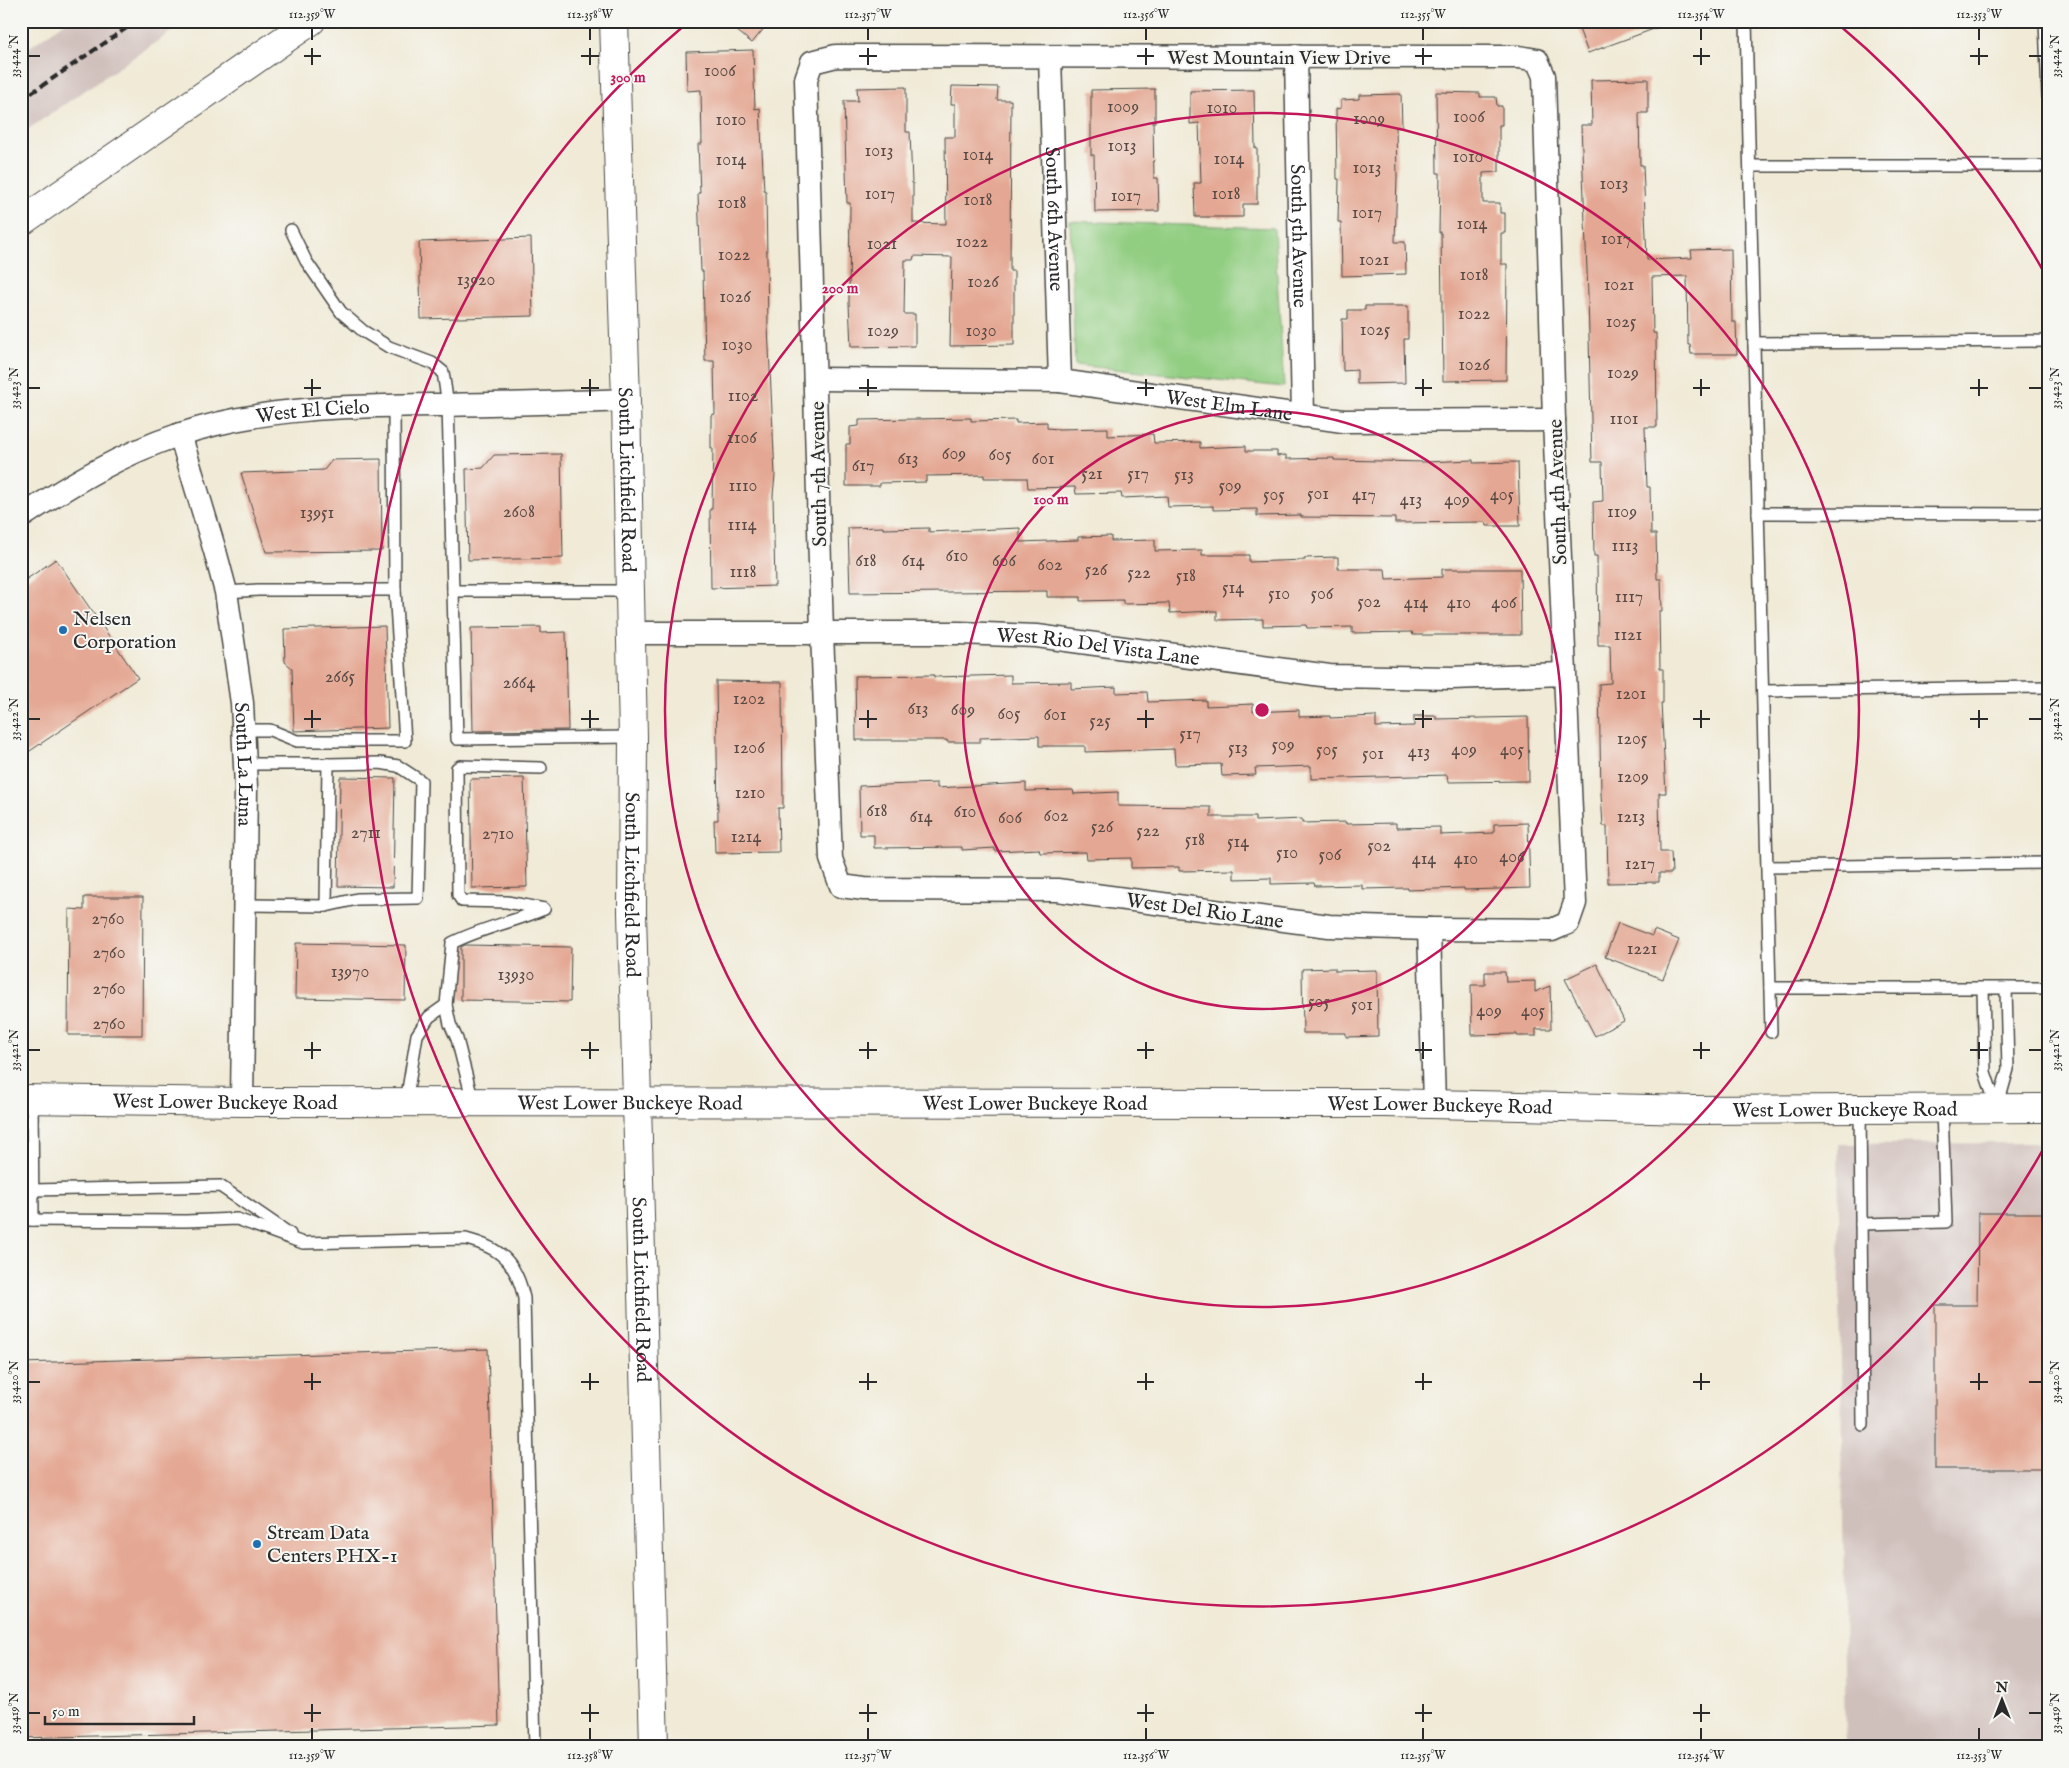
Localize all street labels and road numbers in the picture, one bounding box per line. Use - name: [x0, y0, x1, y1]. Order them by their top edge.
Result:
- street label: West Mountain View Drive: [1167, 46, 1391, 71]
- street label: South 6th Avenue: [1039, 146, 1068, 292]
- street label: South 5th Avenue: [1284, 164, 1312, 308]
- street label: West Elm Lane: [1164, 385, 1294, 428]
- street label: South Litchfield Road: [612, 387, 641, 573]
- street label: West El Cielo: [254, 395, 370, 430]
- street label: South 7th Avenue: [806, 401, 833, 547]
- street label: South 4th Avenue: [1543, 419, 1574, 565]
- street label: West Rio Del Vista Lane: [996, 623, 1201, 672]
- street label: South La Luna: [228, 702, 257, 827]
- street label: South Litchfield Road: [618, 792, 645, 978]
- street label: West Del Rio Lane: [1124, 888, 1285, 935]
- street label: West Lower Buckeye Road: [112, 1089, 338, 1116]
- street label: West Lower Buckeye Road: [518, 1091, 743, 1116]
- street label: West Lower Buckeye Road: [923, 1092, 1148, 1117]
- street label: West Lower Buckeye Road: [1328, 1092, 1553, 1121]
- street label: West Lower Buckeye Road: [1732, 1098, 1958, 1124]
- street label: South Litchfield Road: [626, 1197, 655, 1383]

